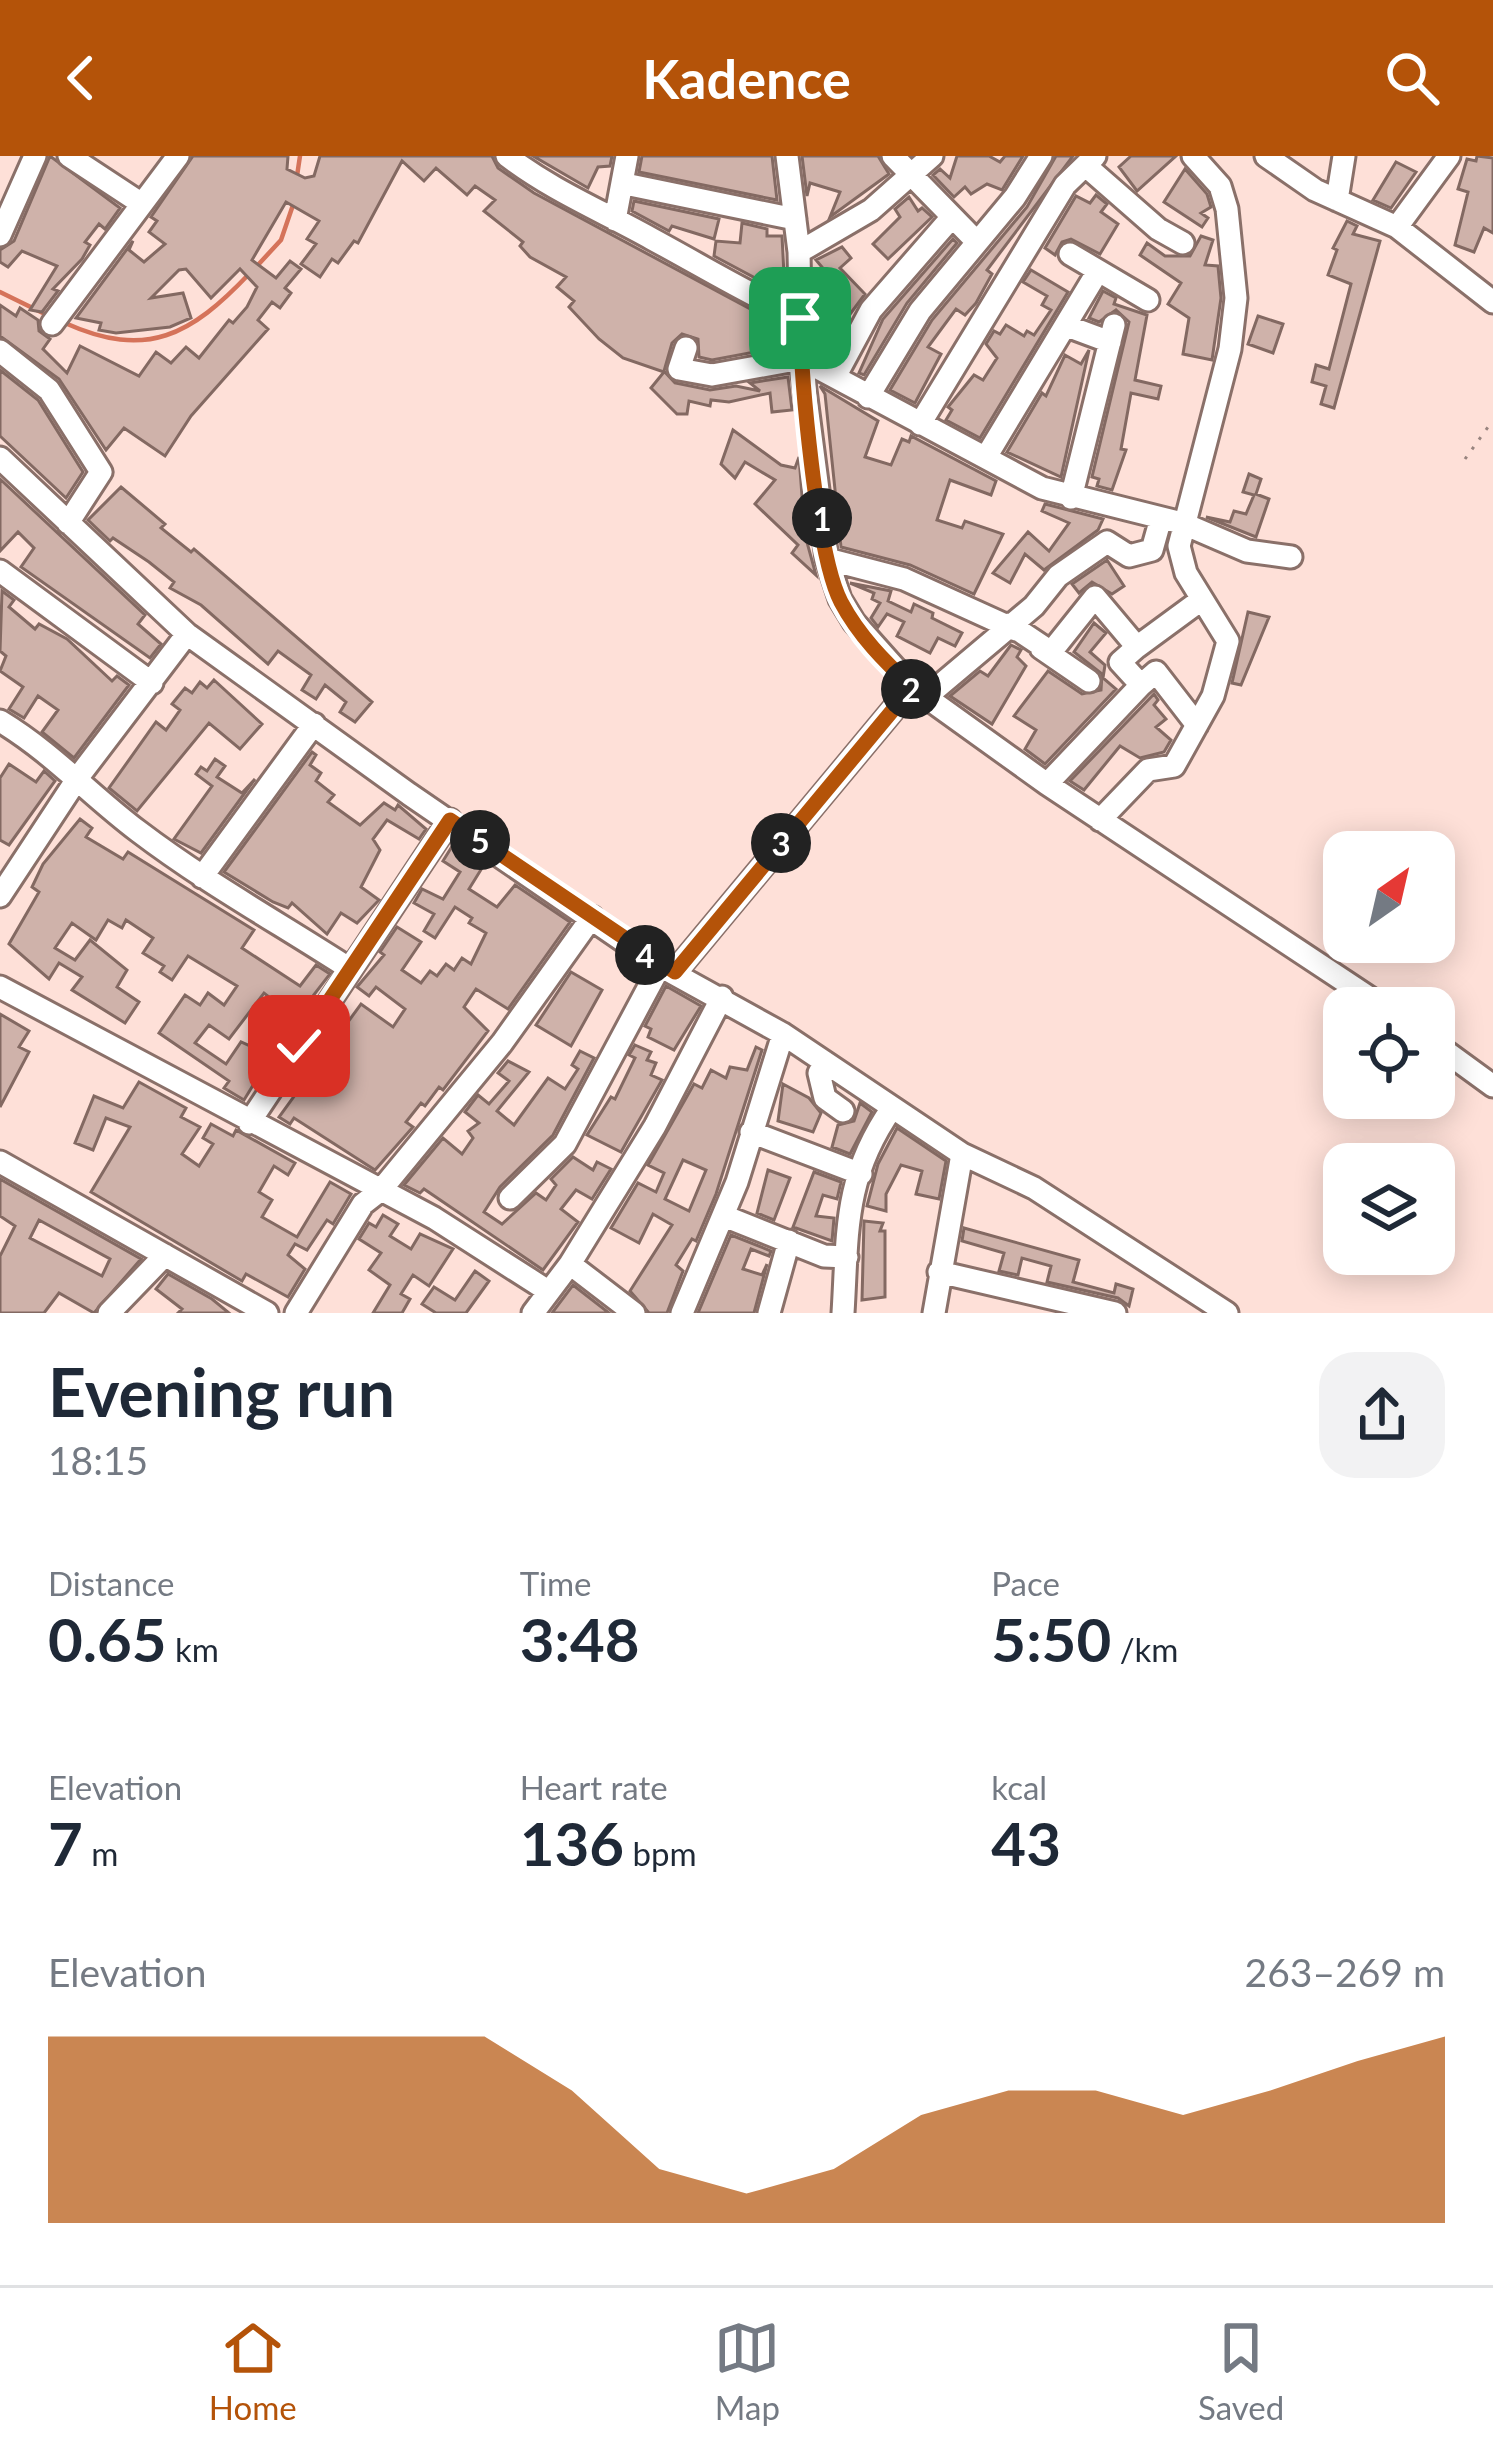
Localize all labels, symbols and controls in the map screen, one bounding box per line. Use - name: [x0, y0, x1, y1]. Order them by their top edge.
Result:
- icon: back: [48, 45, 114, 111]
- icon: search: [1379, 45, 1445, 111]
- text: Kadence: [642, 46, 851, 111]
- pin: [749, 267, 851, 369]
- icon: arrive: [767, 285, 833, 351]
- pin: 1: [792, 488, 852, 548]
- text: 1: [812, 498, 832, 538]
- pin: 2: [881, 659, 941, 719]
- text: 2: [901, 669, 921, 709]
- pin: 5: [450, 810, 510, 870]
- pin: 3: [751, 813, 811, 873]
- text: 5: [470, 820, 490, 860]
- text: 3: [771, 823, 791, 863]
- north arrow: [1323, 831, 1455, 963]
- map controls: [1323, 831, 1455, 1275]
- pin: 4: [615, 925, 675, 985]
- text: 4: [635, 935, 655, 975]
- button: locate: [1323, 987, 1455, 1119]
- pin: [248, 995, 350, 1097]
- icon: check: [266, 1013, 332, 1079]
- button: layers: [1323, 1143, 1455, 1275]
- text: Evening run: [48, 1352, 395, 1431]
- button: share: [1319, 1352, 1445, 1478]
- text: 18:15: [48, 1437, 148, 1483]
- text: Distance: [48, 1563, 175, 1603]
- text: Time: [520, 1563, 592, 1603]
- text: Pace: [991, 1563, 1060, 1603]
- text: 0.65: [48, 1603, 167, 1675]
- text: 3:48: [520, 1603, 640, 1675]
- text: 5:50: [991, 1603, 1111, 1675]
- text: km: [167, 1629, 219, 1669]
- text: /km: [1111, 1629, 1178, 1669]
- text: Elevation: [48, 1767, 182, 1807]
- text: Heart rate: [520, 1767, 668, 1807]
- text: kcal: [991, 1767, 1047, 1807]
- text: 7: [48, 1807, 83, 1879]
- text: 136: [520, 1807, 624, 1879]
- text: 43: [991, 1807, 1061, 1879]
- text: m: [83, 1833, 118, 1873]
- text: bpm: [624, 1833, 697, 1873]
- text: Elevation: [48, 1949, 206, 1995]
- text: 263–269 m: [1245, 1949, 1445, 1995]
- tab: Home: [209, 2315, 297, 2427]
- tab: Map: [714, 2315, 780, 2427]
- tab: Saved: [1198, 2315, 1284, 2427]

